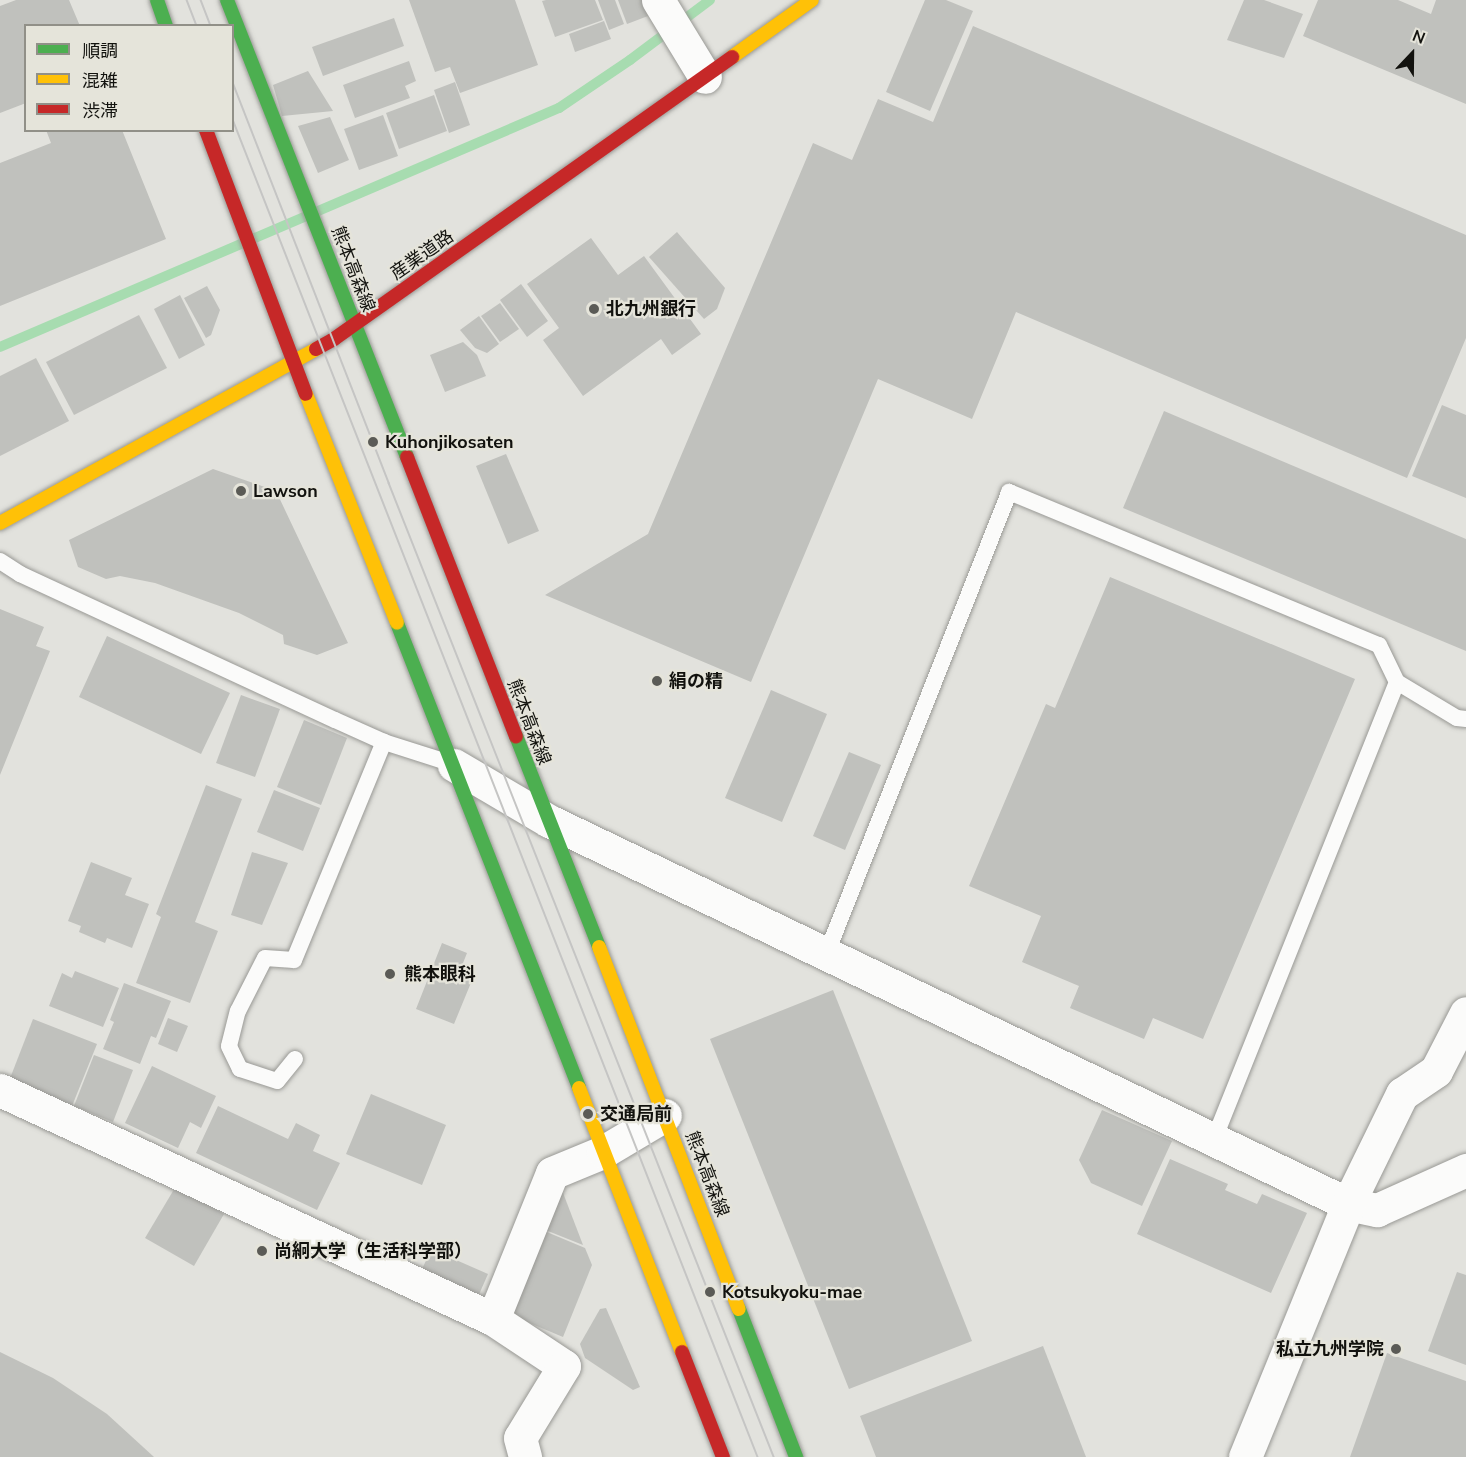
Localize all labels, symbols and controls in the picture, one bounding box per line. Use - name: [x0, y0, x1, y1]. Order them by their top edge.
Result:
- legend: [24, 24, 234, 132]
- north arrow: [1382, 24, 1442, 84]
- text: N: [1409, 25, 1428, 50]
- text: 順調: [82, 39, 118, 63]
- text: 混雑: [82, 69, 118, 93]
- text: 渋滞: [82, 99, 118, 123]
- street label: 熊本高森線: [327, 223, 379, 315]
- street label: 産業道路: [386, 226, 458, 284]
- place label: 北九州銀行: [606, 298, 696, 320]
- marker: 北九州銀行: [587, 302, 601, 316]
- place label: Kuhonjikosaten: [385, 431, 513, 453]
- marker: Kuhonjikosaten: [366, 435, 380, 449]
- place label: Lawson: [253, 480, 318, 502]
- marker: Lawson: [234, 484, 248, 498]
- place label: 絹の精: [669, 670, 723, 692]
- marker: 絹の精: [650, 674, 664, 688]
- street label: 熊本高森線: [503, 676, 555, 768]
- place label: 熊本眼科: [404, 963, 476, 985]
- marker: 熊本眼科: [381, 965, 399, 983]
- place label: 交通局前: [600, 1103, 672, 1125]
- marker: 交通局前: [581, 1107, 595, 1121]
- street label: 熊本高森線: [681, 1128, 733, 1220]
- place label: 尚絅大学（生活科学部）: [274, 1240, 472, 1262]
- marker: 尚絅大学（生活科学部）: [255, 1244, 269, 1258]
- place label: Kotsukyoku-mae: [722, 1281, 862, 1303]
- marker: Kotsukyoku-mae: [703, 1285, 717, 1299]
- place label: 私立九州学院: [1276, 1338, 1384, 1360]
- marker: 私立九州学院: [1389, 1342, 1403, 1356]

